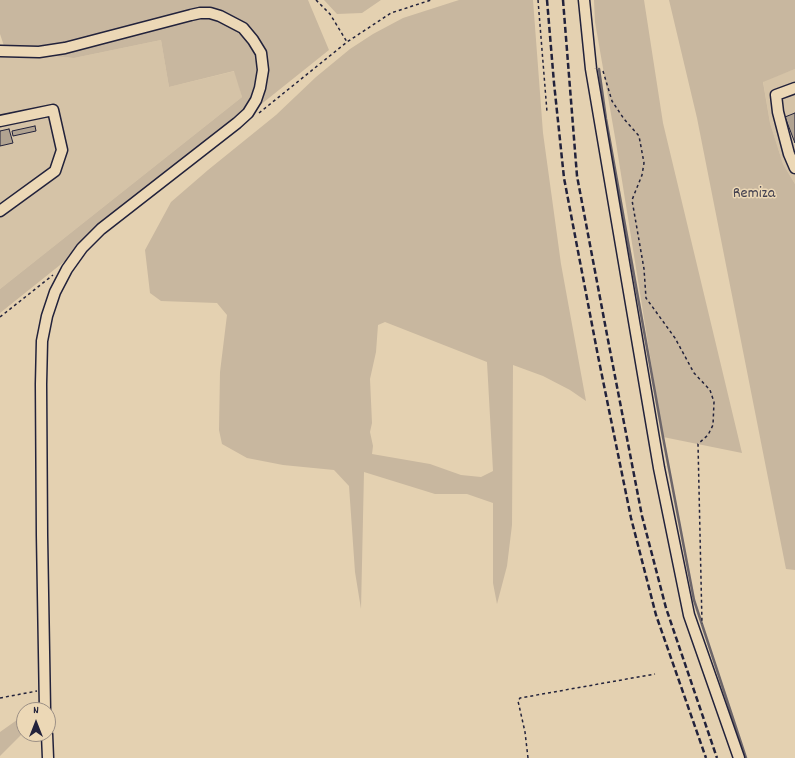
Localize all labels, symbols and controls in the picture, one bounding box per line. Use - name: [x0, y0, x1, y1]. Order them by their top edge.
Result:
- park label: Remiza: [733, 185, 775, 205]
- north arrow: [16, 702, 56, 742]
- text: N: [33, 703, 39, 719]

